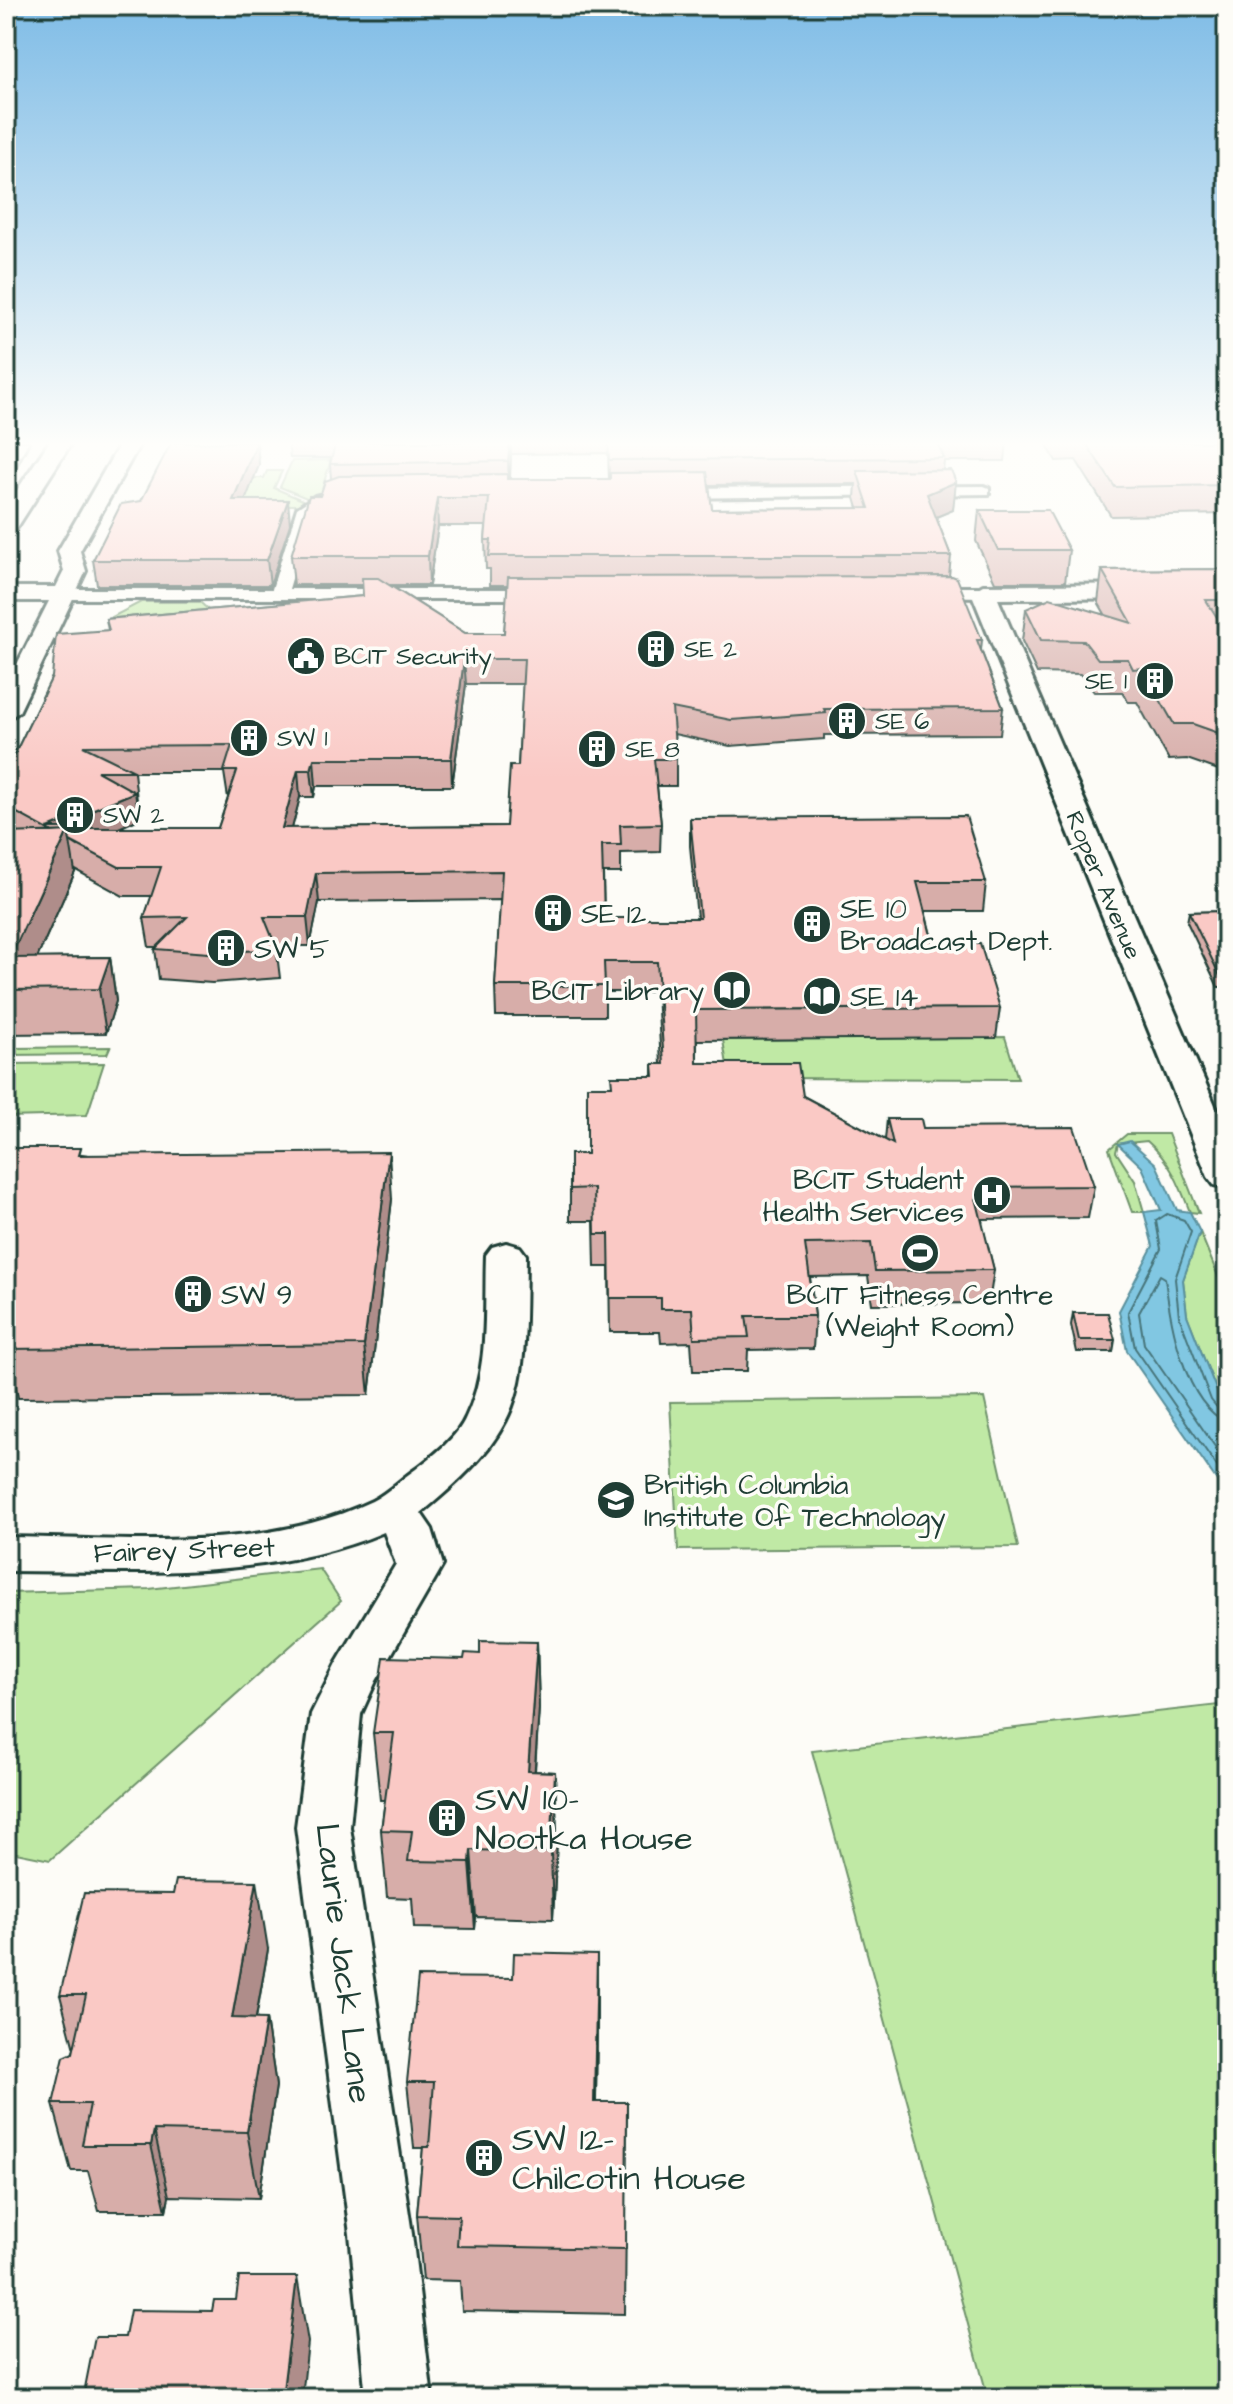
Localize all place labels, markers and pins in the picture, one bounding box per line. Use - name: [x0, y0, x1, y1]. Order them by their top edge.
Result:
- building icon: SE 2: [635, 628, 677, 670]
- place label: SE 2: [684, 633, 737, 667]
- public building icon: BCIT Security: [285, 635, 327, 677]
- place label: BCIT Security: [334, 640, 492, 675]
- building icon: SE 1: [1134, 660, 1176, 702]
- place label: SE 1: [1085, 665, 1127, 699]
- building icon: SE 6: [826, 700, 868, 742]
- place label: SE 6: [875, 705, 929, 739]
- building icon: SW 1: [228, 717, 270, 759]
- place label: SW 1: [277, 722, 328, 756]
- building icon: SE 8: [576, 728, 618, 770]
- place label: SE 8: [625, 733, 680, 767]
- building icon: SW 2: [54, 794, 96, 836]
- place label: SW 2: [103, 799, 165, 833]
- place label: SE 10 Broadcast Dept.: [840, 890, 1052, 961]
- building icon: SE 12: [532, 892, 574, 934]
- place label: SE 12: [581, 895, 646, 934]
- building icon: SE 10 Broadcast Dept.: [791, 903, 833, 945]
- building icon: SW 5: [205, 927, 247, 969]
- place label: SW 5: [254, 930, 330, 969]
- library icon: BCIT Library: [711, 969, 753, 1011]
- place label: BCIT Library: [532, 972, 704, 1013]
- library icon: SE 14: [801, 975, 843, 1017]
- place label: SE 14: [850, 978, 918, 1017]
- place label: BCIT Student Health Services: [763, 1161, 965, 1232]
- hospital icon: BCIT Student Health Services: [971, 1174, 1013, 1216]
- sports icon: BCIT Fitness Centre (Weight Room): [899, 1232, 941, 1274]
- building icon: SW 9: [172, 1273, 214, 1315]
- place label: SW 9: [221, 1276, 292, 1315]
- place label: BCIT Fitness Centre (Weight Room): [787, 1276, 1053, 1348]
- place label: British Columbia Institute Of Technology: [644, 1466, 946, 1539]
- school or university icon: British Columbia Institute Of Technology: [595, 1479, 637, 1521]
- place label: SW 10- Nootka House: [475, 1776, 693, 1863]
- building icon: SW 10- Nootka House: [426, 1797, 468, 1839]
- place label: SW 12- Chilcotin House: [512, 2116, 746, 2203]
- building icon: SW 12- Chilcotin House: [463, 2137, 505, 2179]

